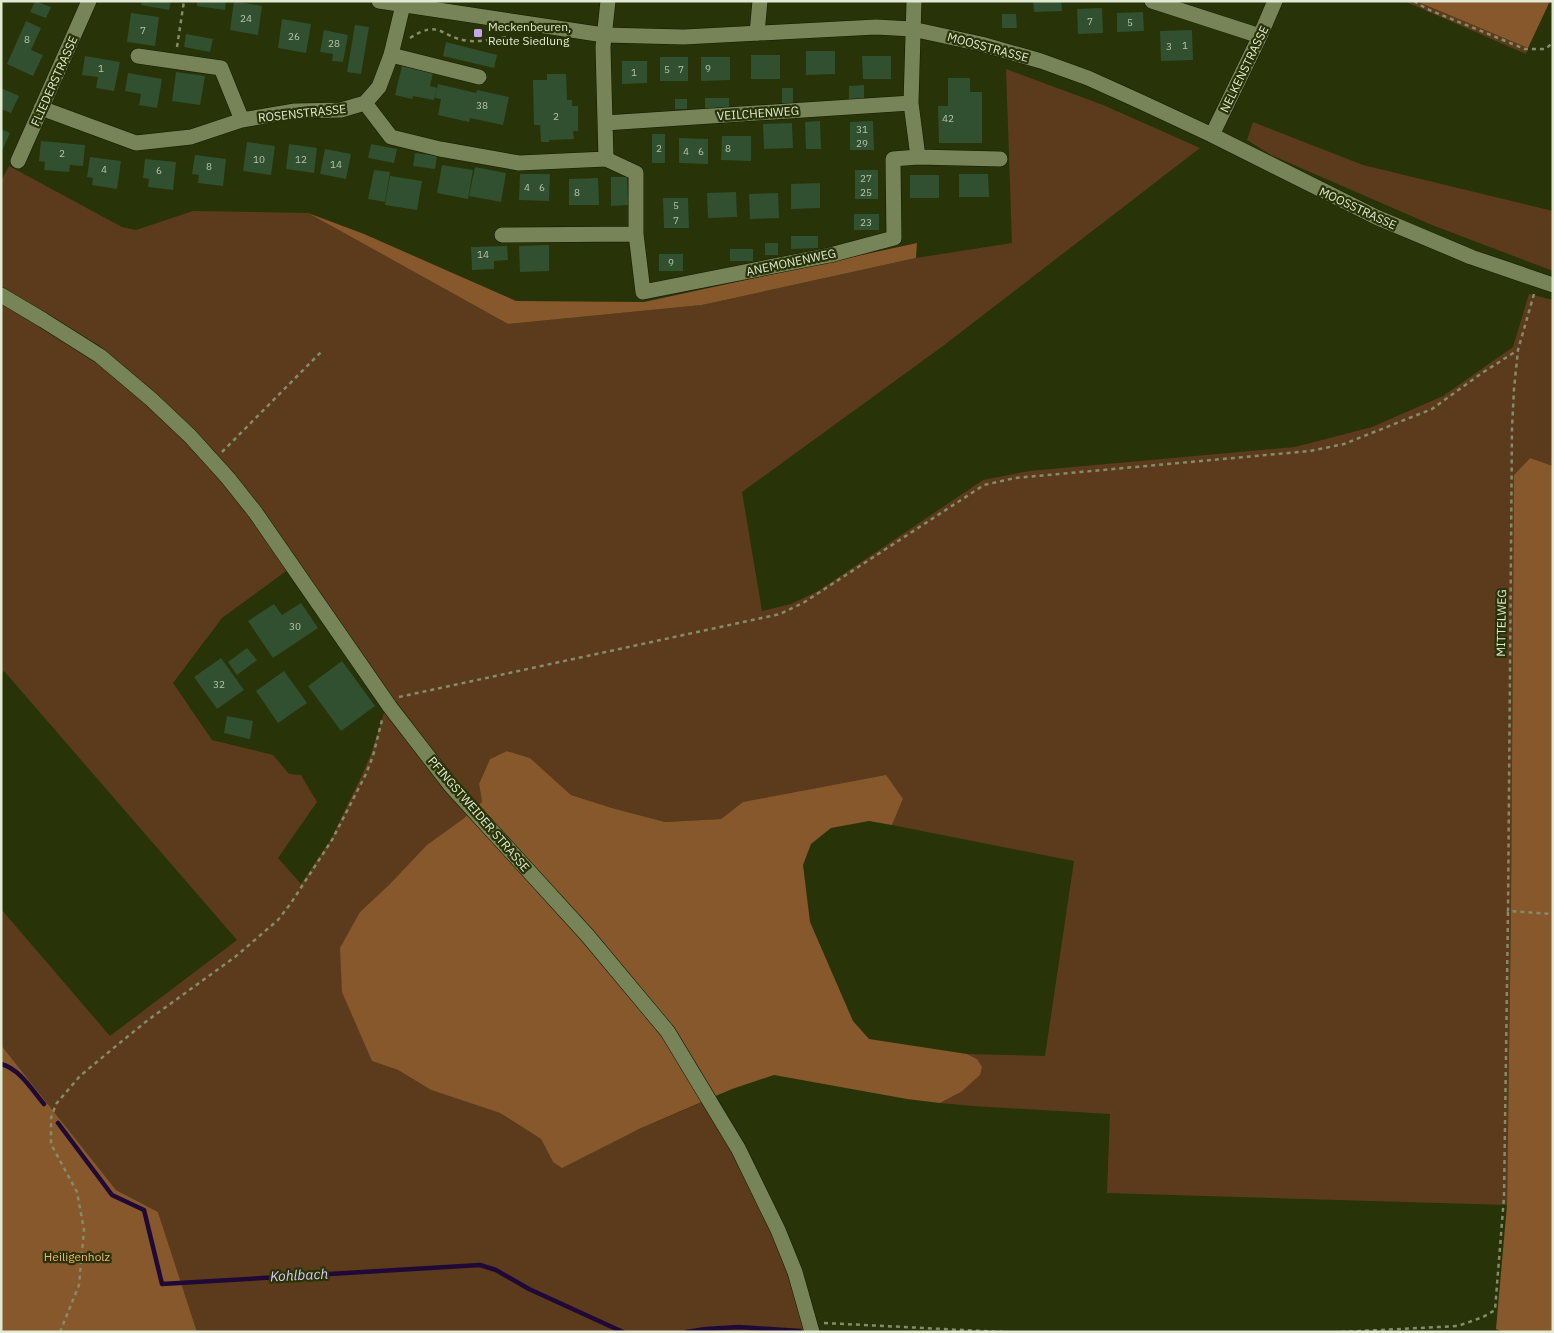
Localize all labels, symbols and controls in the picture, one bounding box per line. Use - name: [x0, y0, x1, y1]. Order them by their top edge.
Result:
- house number: 24: [240, 12, 252, 25]
- house number: 7: [1087, 15, 1093, 28]
- house number: 5: [1127, 16, 1133, 29]
- place label: Meckenbeuren, Reute Siedlung: [488, 19, 571, 48]
- street label: NELKENSTRASSE: [1217, 23, 1271, 115]
- house number: 7: [140, 24, 146, 37]
- marker: Meckenbeuren, Reute Siedlung: [472, 27, 484, 39]
- street label: MOOSSTRASSE: [946, 29, 1030, 65]
- house number: 26: [288, 30, 300, 43]
- house number: 8: [24, 33, 30, 46]
- street label: FLIEDERSTRASSE: [27, 34, 81, 128]
- house number: 28: [328, 37, 340, 50]
- house number: 1: [1182, 39, 1188, 52]
- house number: 3: [1166, 40, 1172, 53]
- house number: 1: [98, 62, 104, 75]
- house number: 9: [705, 62, 711, 75]
- house number: 5: [664, 63, 670, 76]
- house number: 7: [678, 63, 684, 76]
- house number: 1: [631, 66, 637, 79]
- house number: 38: [476, 99, 488, 112]
- street label: ROSENSTRASSE: [257, 101, 347, 125]
- street label: VEILCHENWEG: [716, 103, 800, 123]
- house number: 2: [553, 110, 559, 123]
- house number: 42: [942, 112, 954, 125]
- house number: 31: [856, 123, 868, 136]
- house number: 29: [856, 137, 868, 150]
- house number: 2: [656, 142, 662, 155]
- house number: 8: [725, 142, 731, 155]
- house number: 4: [683, 145, 689, 158]
- house number: 6: [698, 145, 704, 158]
- house number: 2: [59, 147, 65, 160]
- house number: 10: [253, 153, 265, 166]
- house number: 12: [295, 153, 307, 166]
- house number: 14: [330, 158, 342, 171]
- house number: 8: [206, 160, 212, 173]
- house number: 4: [101, 163, 107, 176]
- house number: 6: [156, 164, 162, 177]
- house number: 27: [860, 172, 872, 185]
- house number: 4: [524, 181, 530, 194]
- house number: 6: [539, 181, 545, 194]
- street label: MOOSSTRASSE: [1317, 184, 1399, 232]
- house number: 8: [574, 186, 580, 199]
- house number: 25: [860, 186, 872, 199]
- house number: 5: [673, 199, 679, 212]
- house number: 7: [673, 214, 679, 227]
- house number: 23: [860, 216, 872, 229]
- street label: ANEMONENWEG: [745, 245, 837, 279]
- house number: 14: [477, 248, 489, 261]
- house number: 9: [668, 256, 674, 269]
- street label: MITTELWEG: [1493, 589, 1509, 657]
- house number: 30: [289, 620, 301, 633]
- house number: 32: [213, 678, 225, 691]
- street label: PFINGSTWEIDER STRASSE: [425, 753, 533, 875]
- park label: Heiligenholz: [44, 1249, 111, 1264]
- water label: Kohlbach: [269, 1264, 329, 1286]

